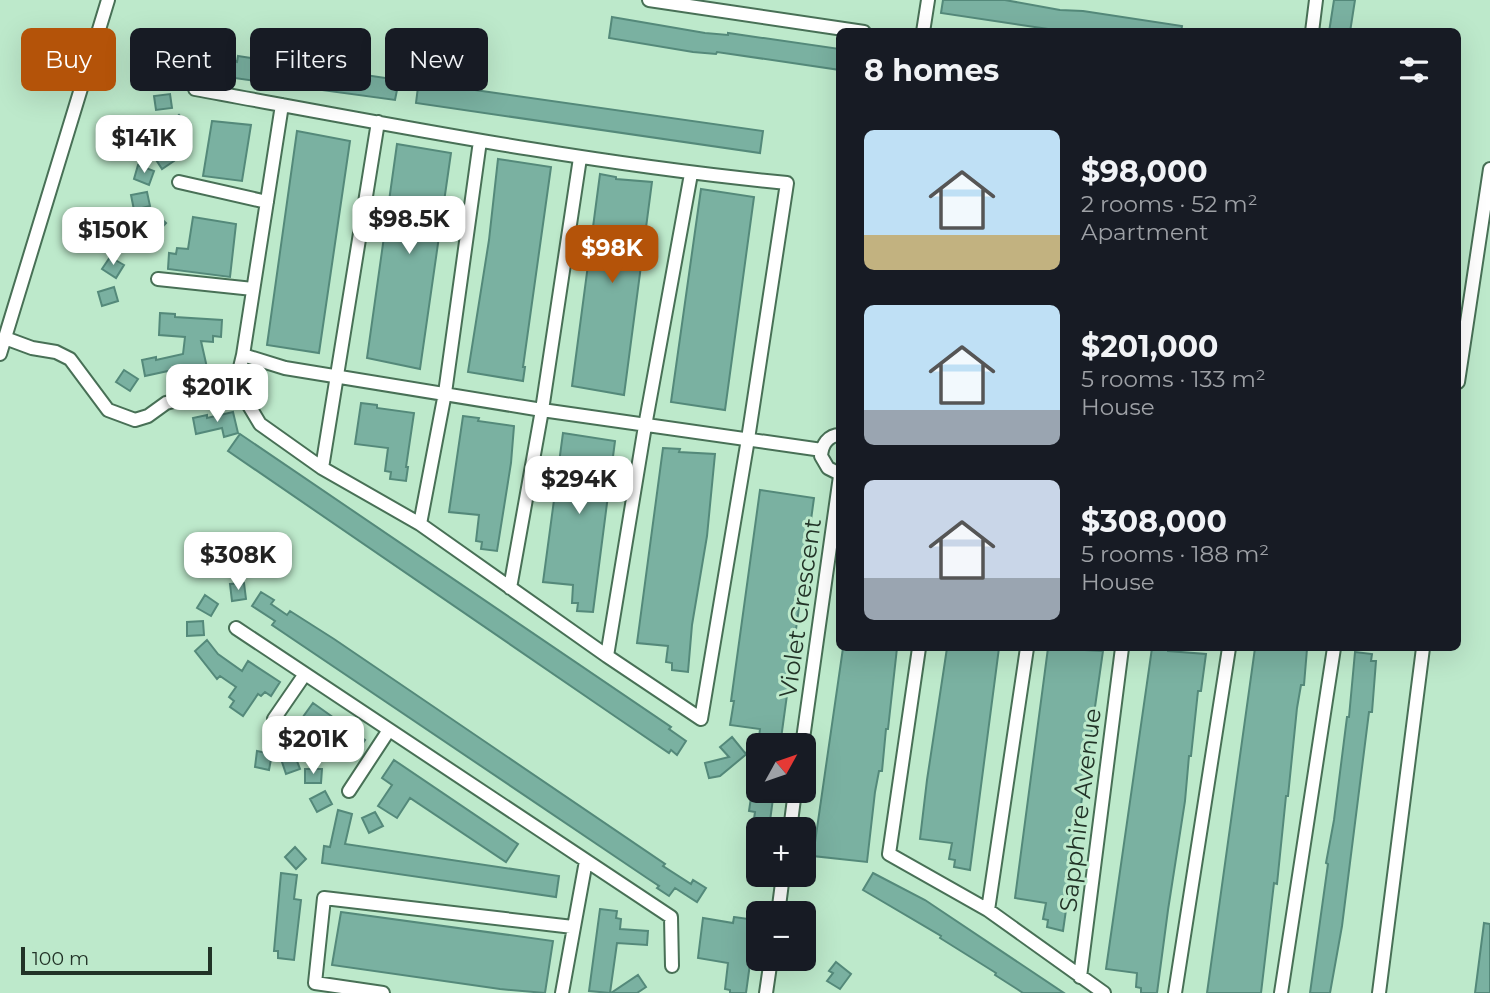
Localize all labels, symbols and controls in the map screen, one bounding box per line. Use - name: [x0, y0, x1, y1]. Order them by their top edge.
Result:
- chip: Buy: [21, 28, 116, 91]
- chip: Rent: [130, 28, 236, 91]
- chip: Filters: [250, 28, 371, 91]
- chip: New: [385, 28, 488, 91]
- icon: filters: [1395, 51, 1433, 89]
- text: 8 homes: [864, 52, 999, 89]
- pin: $141K: [95, 116, 193, 175]
- text: $141K: [112, 124, 176, 152]
- text: $98,000: [1081, 153, 1208, 190]
- icon: home: [920, 158, 1004, 242]
- text: 2 rooms · 52 m²: [1081, 190, 1258, 218]
- pin: $98.5K: [352, 196, 466, 256]
- text: $98.5K: [368, 205, 450, 233]
- pin: $150K: [64, 208, 162, 267]
- text: $150K: [78, 216, 148, 244]
- text: Apartment: [1081, 218, 1209, 246]
- pin: $98K: [571, 226, 653, 285]
- text: $98K: [581, 234, 643, 262]
- text: $201,000: [1081, 328, 1218, 365]
- icon: home: [920, 333, 1004, 417]
- pin: $201K: [168, 364, 266, 424]
- text: 5 rooms · 133 m²: [1081, 365, 1266, 393]
- text: $201K: [182, 373, 252, 401]
- text: House: [1081, 393, 1155, 421]
- pin: $294K: [530, 456, 628, 516]
- text: $294K: [541, 465, 617, 493]
- text: $308,000: [1081, 503, 1227, 540]
- icon: home: [920, 508, 1004, 592]
- street label: Violet Crescent: [773, 516, 827, 700]
- pin: $308K: [189, 532, 287, 592]
- text: 5 rooms · 188 m²: [1081, 540, 1269, 568]
- text: $308K: [200, 541, 276, 569]
- text: House: [1081, 568, 1155, 596]
- street label: Sapphire Avenue: [1053, 707, 1107, 913]
- pin: $201K: [264, 716, 362, 776]
- text: $201K: [278, 725, 348, 753]
- north arrow: [746, 733, 816, 803]
- map controls: [746, 733, 816, 971]
- button: +: [746, 817, 816, 887]
- button: −: [746, 901, 816, 971]
- scale bar: [21, 944, 212, 976]
- text: 100 m: [32, 947, 89, 970]

